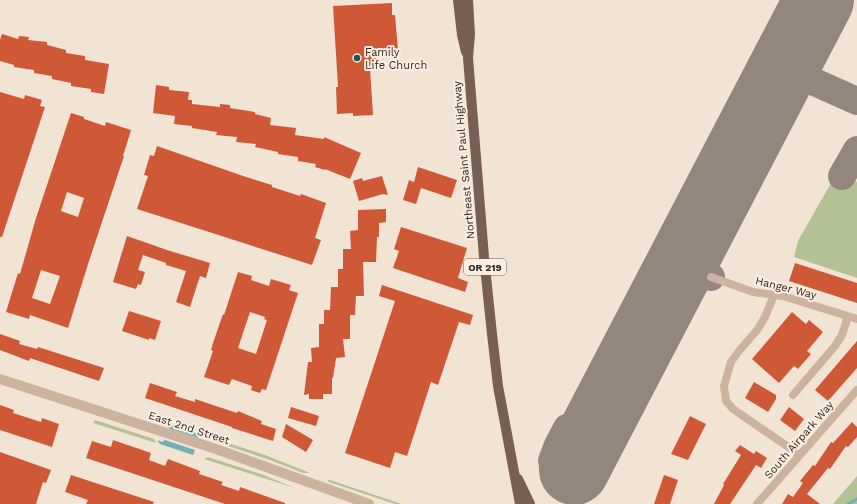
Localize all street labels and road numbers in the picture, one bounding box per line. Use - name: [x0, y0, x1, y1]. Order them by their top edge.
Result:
- street label: Northeast Saint Paul Highway: [451, 80, 477, 240]
- road number: OR 219: [464, 259, 506, 275]
- street label: Hanger Way: [754, 274, 818, 302]
- street label: South Airpark Way: [762, 398, 836, 481]
- street label: East 2nd Street: [147, 409, 232, 447]

